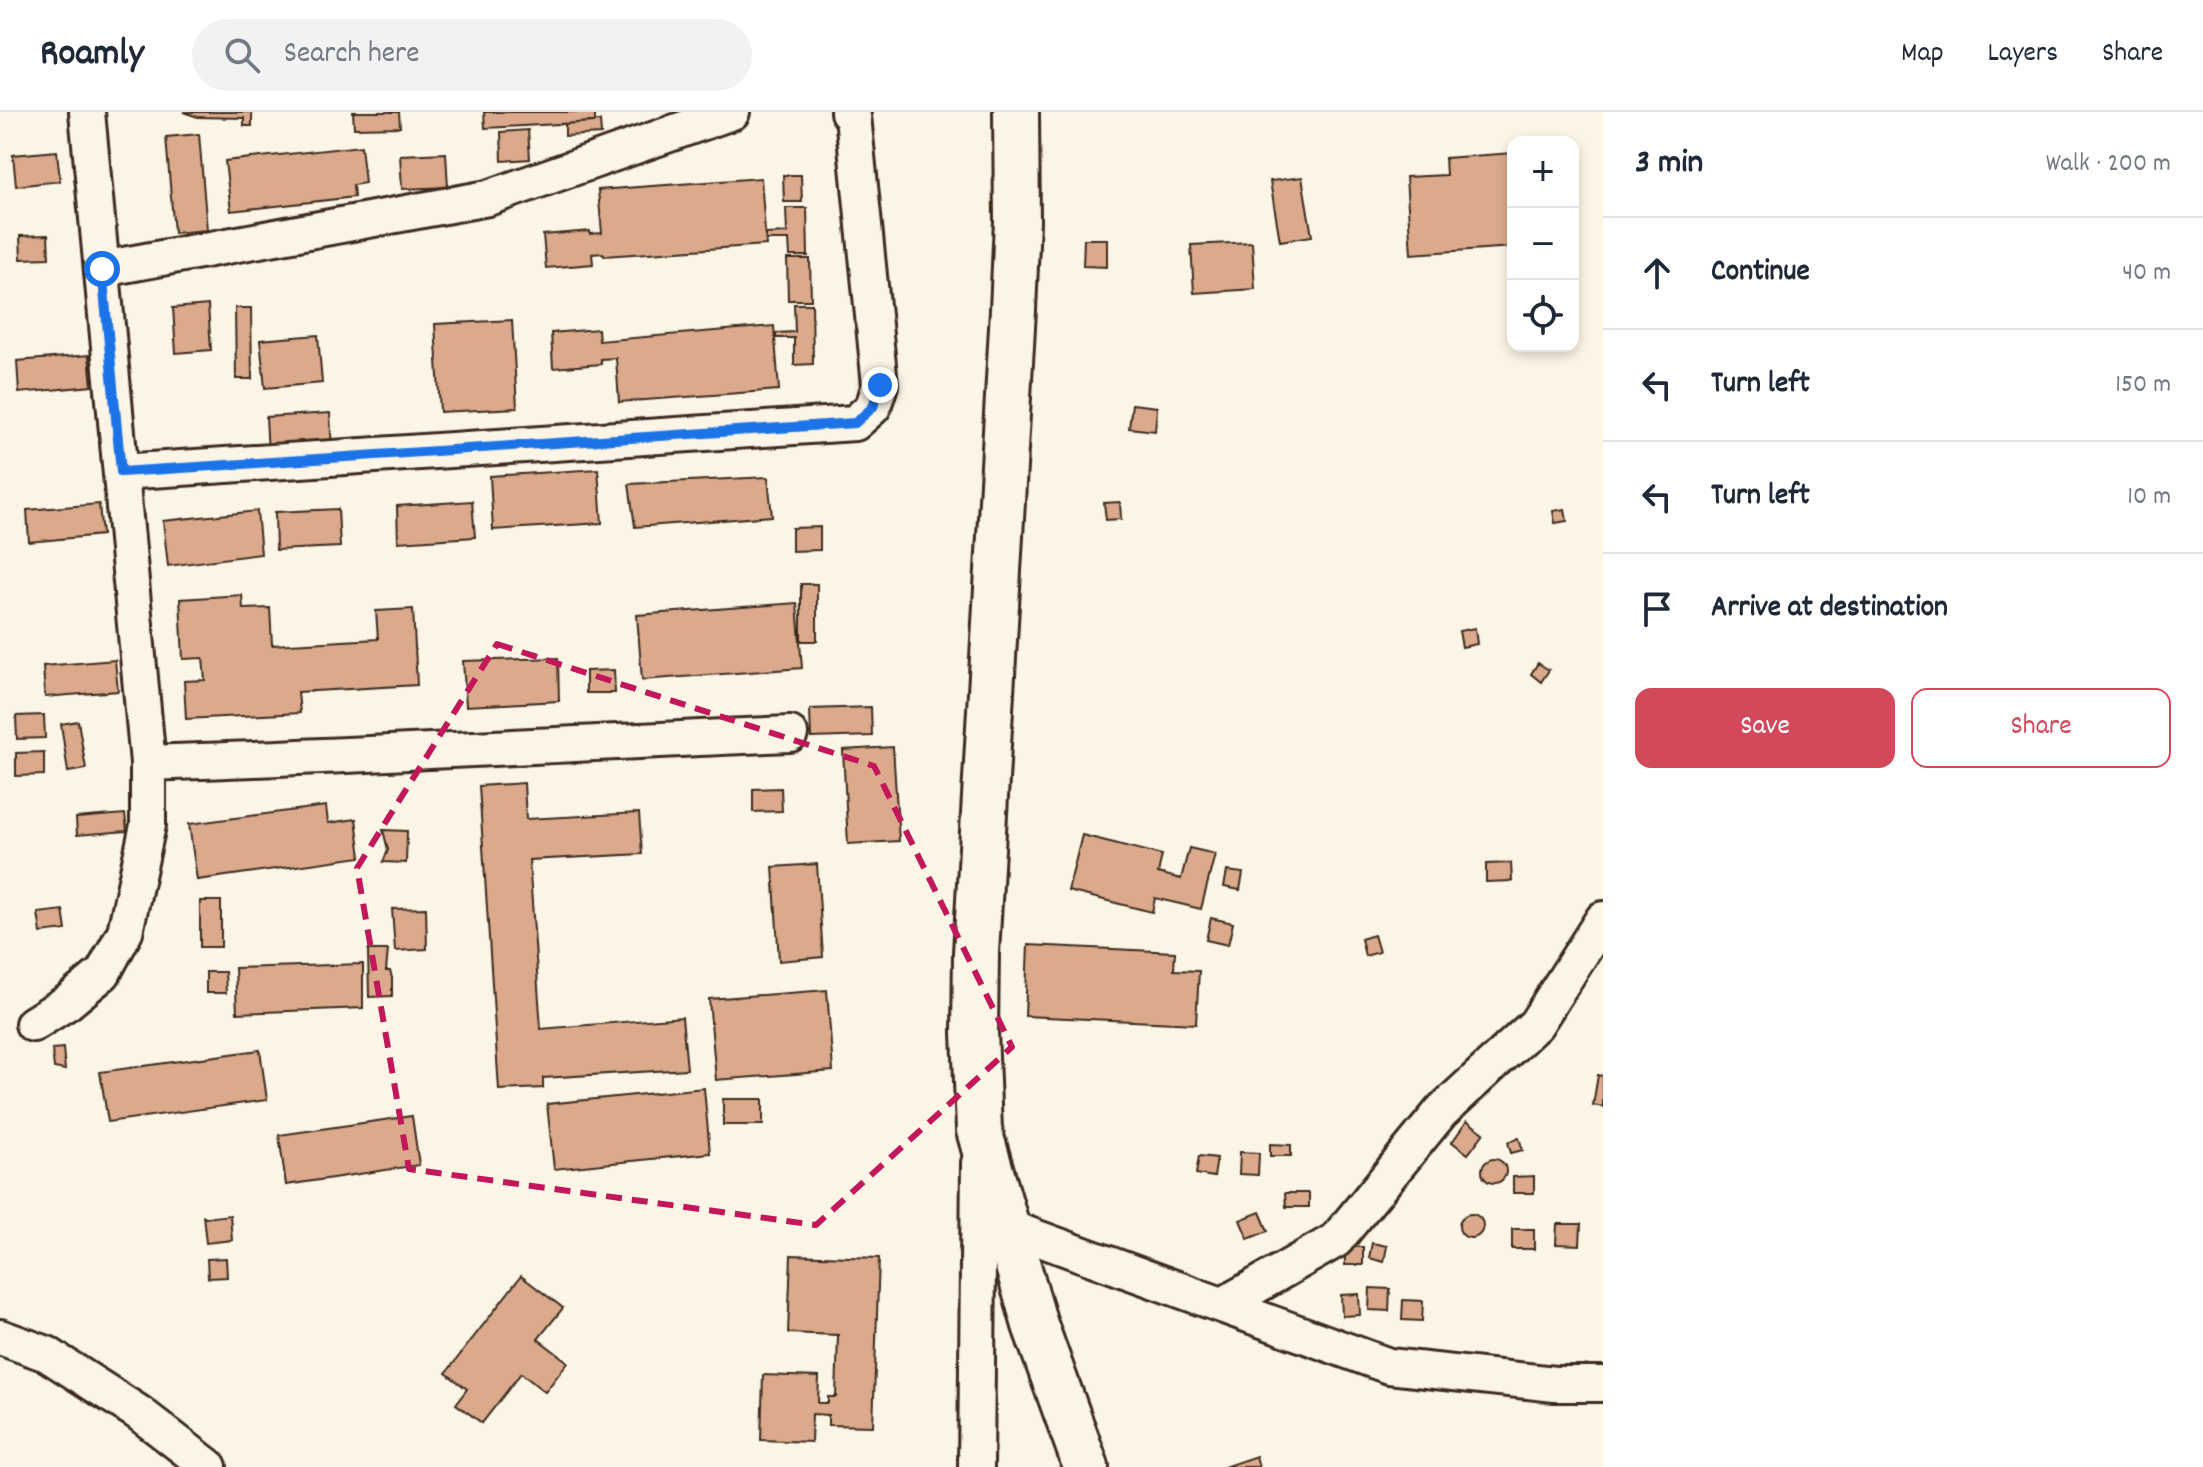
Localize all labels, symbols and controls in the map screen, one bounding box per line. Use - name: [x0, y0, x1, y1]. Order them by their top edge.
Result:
- search box: [192, 19, 752, 91]
- text: Roamly: [40, 28, 144, 83]
- icon: search: [220, 33, 264, 77]
- text: Search here: [284, 34, 419, 77]
- text: Map: [1901, 35, 1944, 75]
- text: Layers: [1988, 35, 2058, 75]
- text: Share: [2102, 35, 2163, 75]
- map controls: [1507, 136, 1579, 352]
- button: +: [1507, 136, 1579, 208]
- text: 3 min: [1635, 140, 1703, 189]
- text: Walk · 200 m: [2046, 146, 2171, 183]
- button: −: [1507, 208, 1579, 280]
- route start: [84, 251, 120, 287]
- icon: ahead: [1635, 251, 1679, 295]
- text: Continue: [1711, 252, 1810, 295]
- text: 40 m: [2122, 255, 2171, 292]
- button: locate: [1507, 280, 1579, 352]
- icon: left: [1635, 363, 1679, 407]
- text: Turn left: [1711, 364, 1810, 407]
- route end: [862, 367, 898, 403]
- text: 150 m: [2115, 367, 2171, 404]
- icon: left: [1635, 475, 1679, 519]
- text: Turn left: [1711, 476, 1810, 519]
- text: 10 m: [2127, 479, 2171, 516]
- icon: arrive: [1635, 587, 1679, 631]
- text: Arrive at destination: [1711, 588, 1948, 631]
- button: Save: [1635, 688, 1895, 768]
- button: Share: [1911, 688, 2171, 768]

